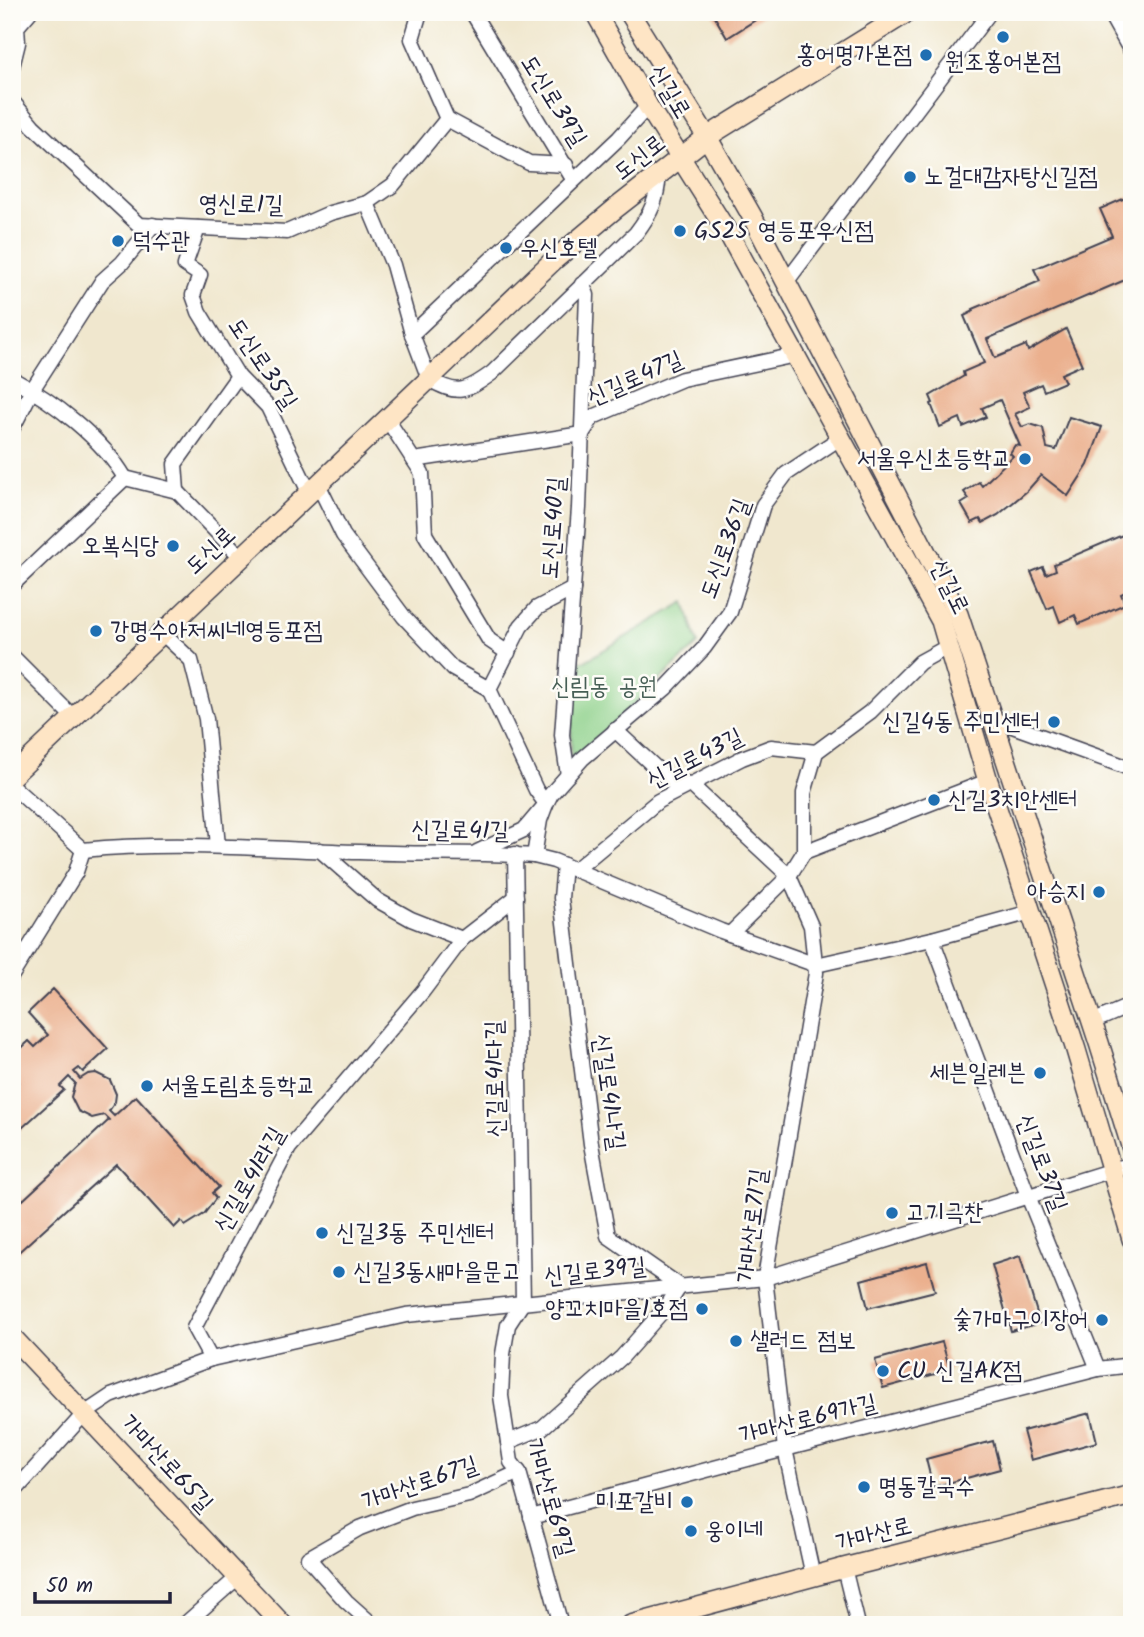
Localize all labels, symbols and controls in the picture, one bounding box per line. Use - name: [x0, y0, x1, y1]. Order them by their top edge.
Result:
- marker: 원조홍어본점: [995, 29, 1011, 45]
- place label: 홍어명가본점: [796, 36, 912, 75]
- place label: 원조홍어본점: [945, 43, 1061, 82]
- street label: 도신로39길: [509, 47, 597, 155]
- marker: 홍어명가본점: [918, 47, 934, 63]
- street label: 신길로: [637, 57, 701, 127]
- street label: 도신로: [605, 125, 675, 191]
- place label: 노걸대감자탕신길점: [924, 158, 1098, 197]
- marker: 노걸대감자탕신길점: [902, 169, 918, 185]
- street label: 영신로1길: [198, 185, 284, 225]
- place label: GS25 영등포우신점: [694, 212, 874, 251]
- place label: 덕수관: [132, 222, 190, 261]
- marker: GS25 영등포우신점: [672, 223, 688, 239]
- place label: 우신호텔: [520, 229, 597, 268]
- marker: 덕수관: [110, 233, 126, 249]
- marker: 우신호텔: [498, 240, 514, 256]
- street label: 도신로35길: [217, 310, 307, 418]
- street label: 신길로47길: [581, 341, 689, 417]
- place label: 서울우신초등학교: [857, 440, 1011, 479]
- marker: 서울우신초등학교: [1017, 451, 1033, 467]
- street label: 도신로40길: [531, 476, 577, 580]
- street label: 도신로36길: [690, 493, 762, 605]
- street label: 도신로: [177, 517, 245, 585]
- place label: 오복식당: [82, 527, 159, 566]
- marker: 오복식당: [165, 538, 181, 554]
- street label: 신길로: [919, 552, 979, 622]
- place label: 강명수아저씨네영등포점: [110, 612, 322, 651]
- marker: 강명수아저씨네영등포점: [88, 623, 104, 639]
- park label: 신림동 공원: [551, 668, 657, 707]
- place label: 신길4동 주민센터: [882, 703, 1040, 742]
- marker: 신길4동 주민센터: [1046, 714, 1062, 730]
- street label: 신길로43길: [640, 718, 750, 800]
- place label: 신길3치안센터: [948, 781, 1078, 820]
- marker: 신길3치안센터: [926, 792, 942, 808]
- street label: 신길로41길: [411, 811, 509, 851]
- place label: 아승지: [1027, 873, 1085, 912]
- marker: 아승지: [1091, 884, 1107, 900]
- street label: 신길로41다길: [475, 1020, 517, 1138]
- street label: 신길로41나길: [581, 1031, 635, 1153]
- place label: 세븐일레븐: [929, 1054, 1026, 1093]
- marker: 세븐일레븐: [1032, 1065, 1048, 1081]
- place label: 서울도림초등학교: [161, 1067, 316, 1106]
- marker: 서울도림초등학교: [139, 1078, 155, 1094]
- street label: 신길로37길: [1005, 1108, 1077, 1218]
- street label: 신길로41라길: [204, 1119, 296, 1241]
- street label: 가마산로71길: [727, 1166, 779, 1286]
- place label: 고기극찬: [906, 1194, 983, 1233]
- marker: 고기극찬: [884, 1205, 900, 1221]
- place label: 신길3동 주민센터: [336, 1214, 495, 1253]
- marker: 신길3동 주민센터: [314, 1225, 330, 1241]
- street label: 신길로39길: [542, 1247, 648, 1297]
- place label: 신길3동새마을문고: [353, 1253, 521, 1292]
- marker: 신길3동새마을문고: [331, 1264, 347, 1280]
- place label: 양꼬치마을1호점: [545, 1290, 688, 1329]
- marker: 양꼬치마을1호점: [694, 1301, 710, 1317]
- place label: 숯가마구이장어: [953, 1301, 1088, 1340]
- marker: 숯가마구이장어: [1094, 1312, 1110, 1328]
- place label: 샐러드 점보: [750, 1322, 856, 1361]
- marker: 샐러드 점보: [728, 1333, 744, 1349]
- place label: CU 신길AK점: [897, 1352, 1022, 1391]
- marker: CU 신길AK점: [875, 1363, 891, 1379]
- street label: 가마산로69가길: [735, 1384, 881, 1456]
- street label: 가마산로65길: [110, 1406, 222, 1522]
- street label: 가마산로69길: [513, 1434, 585, 1562]
- street label: 가마산로67길: [356, 1446, 484, 1522]
- place label: 명동칼국수: [878, 1468, 975, 1507]
- marker: 명동칼국수: [856, 1479, 872, 1495]
- place label: 미포갈비: [596, 1483, 673, 1522]
- marker: 미포갈비: [679, 1494, 695, 1510]
- street label: 가마산로: [832, 1507, 916, 1563]
- place label: 웅이네: [705, 1512, 763, 1551]
- marker: 웅이네: [683, 1523, 699, 1539]
- scale bar: [35, 1560, 170, 1604]
- text: 50 m: [46, 1570, 93, 1603]

